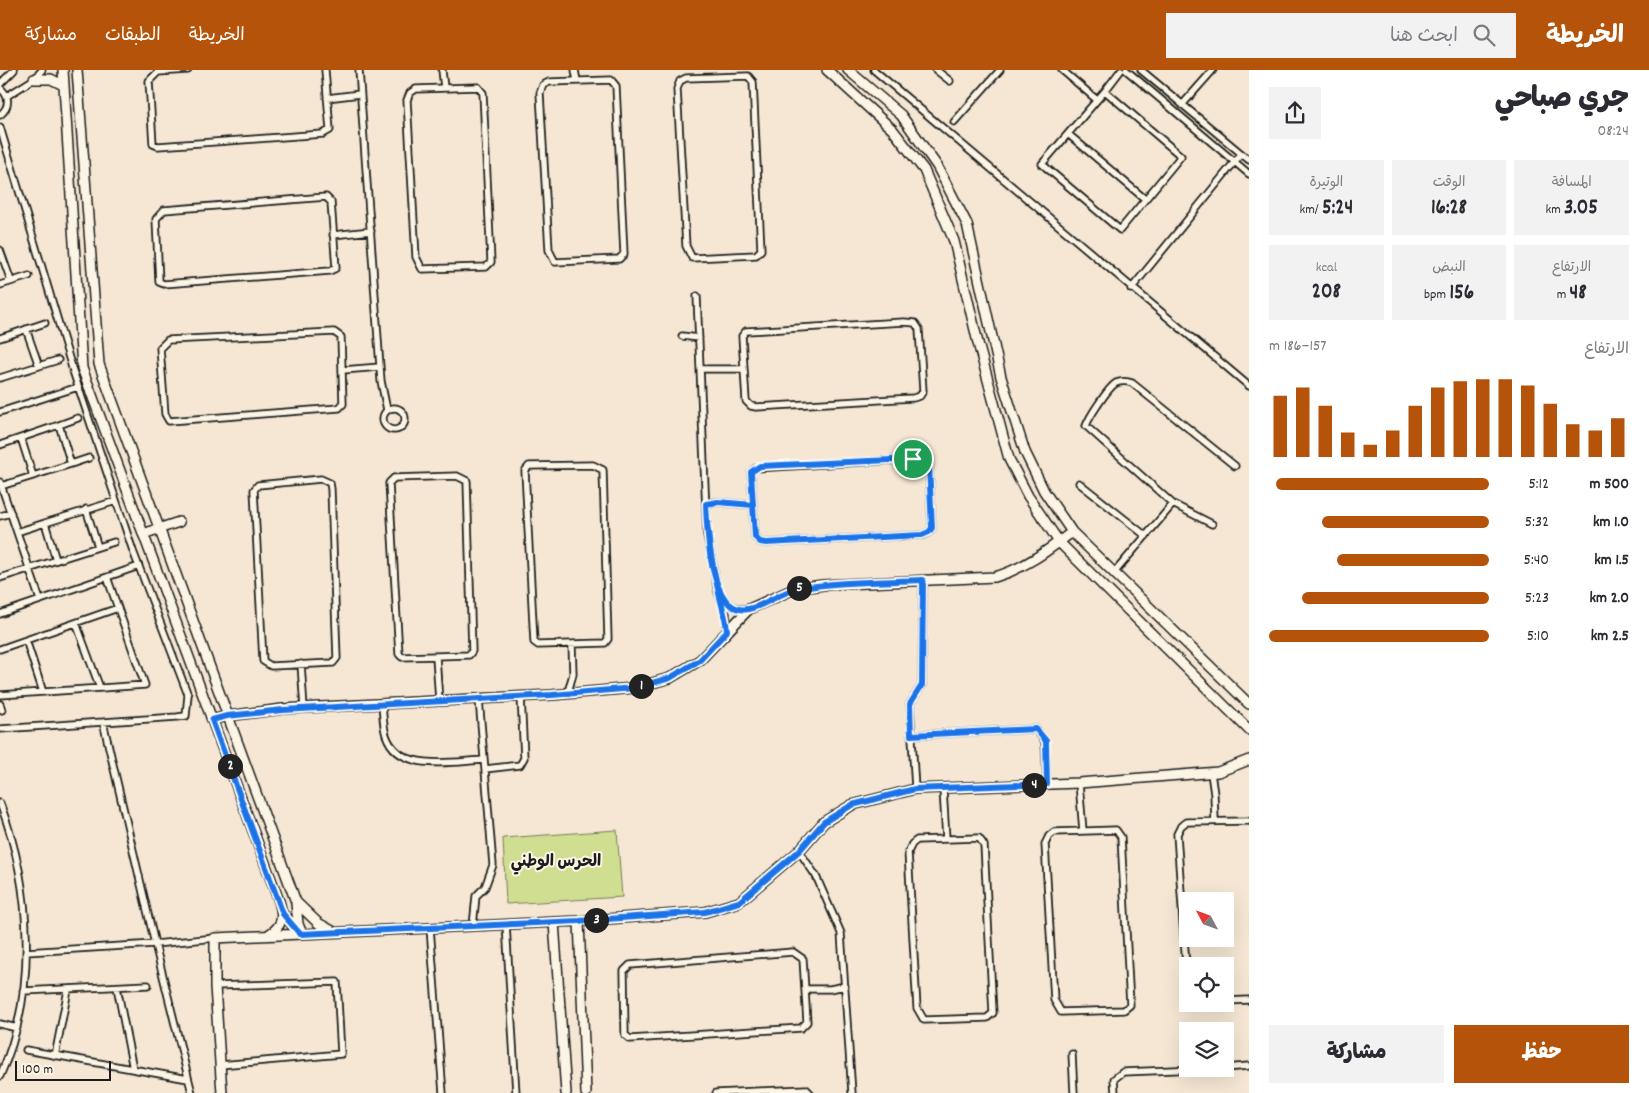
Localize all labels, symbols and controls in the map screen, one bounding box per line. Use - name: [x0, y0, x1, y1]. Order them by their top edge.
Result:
- search box: [1166, 13, 1516, 58]
- text: الخريطة: [1546, 20, 1624, 54]
- icon: search: [1470, 21, 1498, 49]
- text: مشاركة: [25, 24, 77, 49]
- text: الطبقات: [105, 24, 161, 49]
- text: الخريطة: [189, 24, 245, 49]
- text: ابحث هنا: [1390, 24, 1458, 51]
- text: جري صباحي: [1495, 81, 1629, 121]
- button: share: [1269, 87, 1321, 139]
- text: 08:24: [1598, 120, 1629, 143]
- text: الوتيرة: [1309, 173, 1343, 193]
- text: الوقت: [1433, 173, 1465, 193]
- text: المسافة: [1552, 173, 1592, 193]
- text: 5:24: [1322, 194, 1353, 224]
- text: 16:28: [1431, 194, 1467, 224]
- text: 3.05: [1564, 194, 1598, 224]
- text: /km: [1300, 200, 1322, 220]
- text: km: [1545, 200, 1564, 220]
- text: kcal: [1316, 258, 1337, 278]
- text: النبض: [1432, 258, 1466, 278]
- text: الارتفاع: [1552, 258, 1591, 278]
- text: 208: [1312, 278, 1341, 308]
- text: 156: [1449, 279, 1474, 309]
- text: 48: [1570, 279, 1587, 309]
- text: bpm: [1424, 285, 1449, 305]
- text: m: [1557, 285, 1570, 305]
- text: 157–186 m: [1269, 335, 1326, 358]
- text: الارتفاع: [1584, 338, 1629, 361]
- pin: [892, 438, 934, 480]
- icon: arrive: [899, 445, 927, 473]
- text: 5:12: [1528, 473, 1549, 496]
- text: 500 m: [1589, 473, 1629, 496]
- text: 5:32: [1525, 511, 1549, 534]
- text: 1.0 km: [1593, 511, 1629, 534]
- text: 5:40: [1524, 549, 1549, 572]
- text: 1.5 km: [1594, 549, 1629, 572]
- pin: 5: [786, 576, 812, 600]
- text: 5: [796, 578, 803, 598]
- text: 5:23: [1525, 587, 1549, 610]
- text: 2.0 km: [1589, 587, 1629, 610]
- text: 5:10: [1527, 625, 1549, 648]
- text: 2.5 km: [1591, 625, 1629, 648]
- pin: 1: [628, 674, 654, 698]
- text: 1: [640, 676, 643, 696]
- pin: 2: [218, 754, 242, 778]
- text: 2: [227, 756, 234, 776]
- pin: 4: [1022, 772, 1046, 798]
- text: 4: [1032, 775, 1037, 795]
- district label: الحرس الوطني: [511, 851, 601, 875]
- north arrow: [1179, 892, 1234, 948]
- map controls: [1179, 892, 1234, 1077]
- pin: 3: [584, 908, 608, 932]
- text: 3: [593, 910, 600, 930]
- button: locate: [1179, 957, 1234, 1012]
- button: layers: [1179, 1022, 1234, 1077]
- button: مشاركة: [1269, 1025, 1444, 1083]
- button: حفظ: [1454, 1025, 1629, 1083]
- scale bar: [15, 1058, 111, 1081]
- text: 100 m: [22, 1060, 53, 1080]

